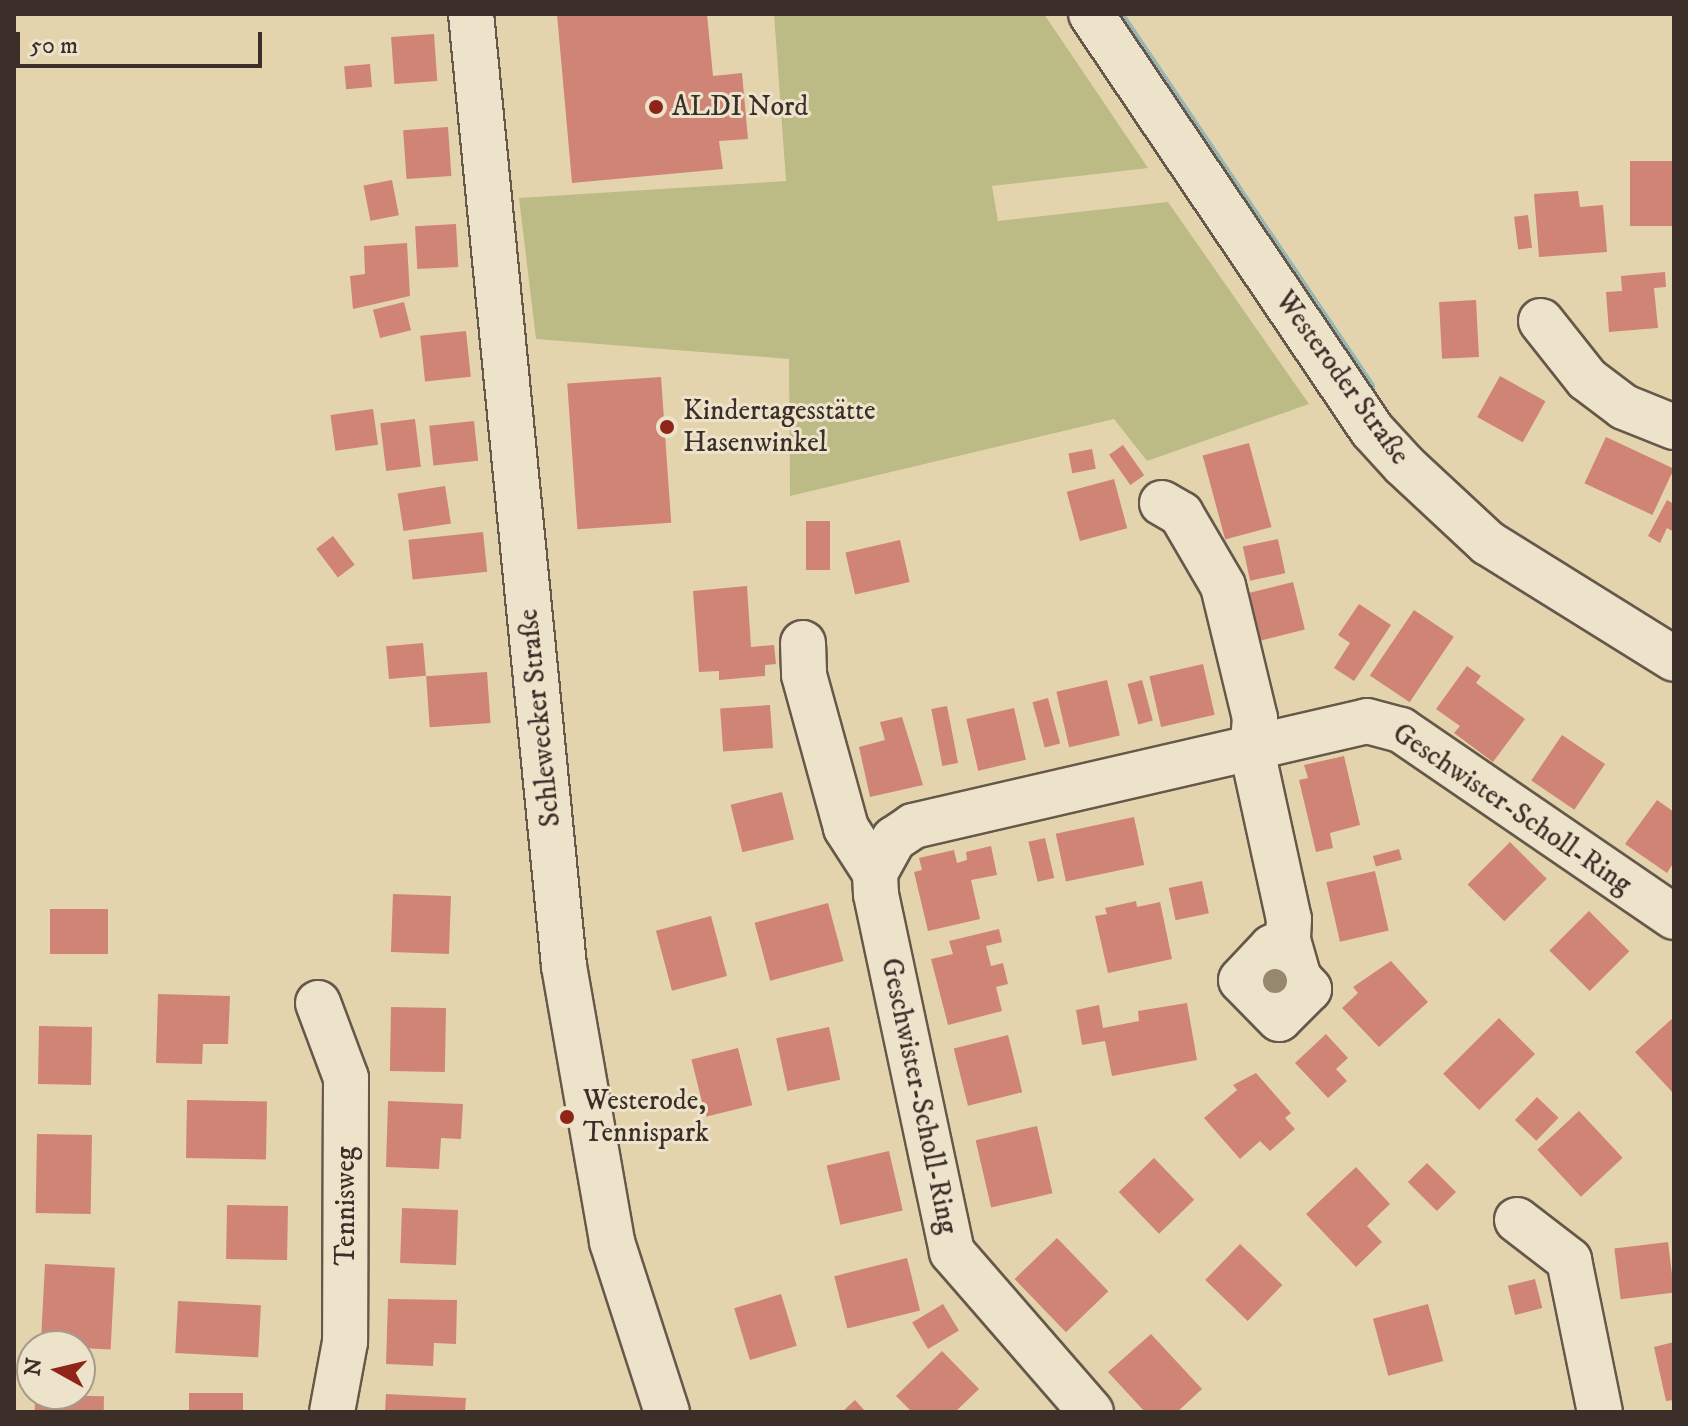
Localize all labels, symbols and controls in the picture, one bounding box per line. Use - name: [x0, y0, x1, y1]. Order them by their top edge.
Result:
- scale bar: [20, 16, 266, 66]
- text: 50 m: [30, 31, 78, 61]
- place label: ALDI Nord: [672, 90, 808, 124]
- marker: ALDI Nord: [647, 98, 665, 116]
- street label: Westeroder Straße: [1268, 285, 1416, 471]
- place label: Kindertagesstätte Hasenwinkel: [683, 394, 876, 460]
- marker: Kindertagesstätte Hasenwinkel: [658, 418, 676, 436]
- street label: Schlewecker Straße: [512, 607, 568, 829]
- street label: Geschwister-Scholl-Ring: [1386, 717, 1638, 901]
- street label: Geschwister-Scholl-Ring: [873, 955, 965, 1237]
- place label: Westerode, Tennispark: [583, 1084, 709, 1150]
- marker: Westerode, Tennispark: [558, 1108, 576, 1126]
- street label: Tennisweg: [329, 1147, 363, 1265]
- north arrow: [16, 1330, 96, 1410]
- text: N: [19, 1356, 48, 1378]

